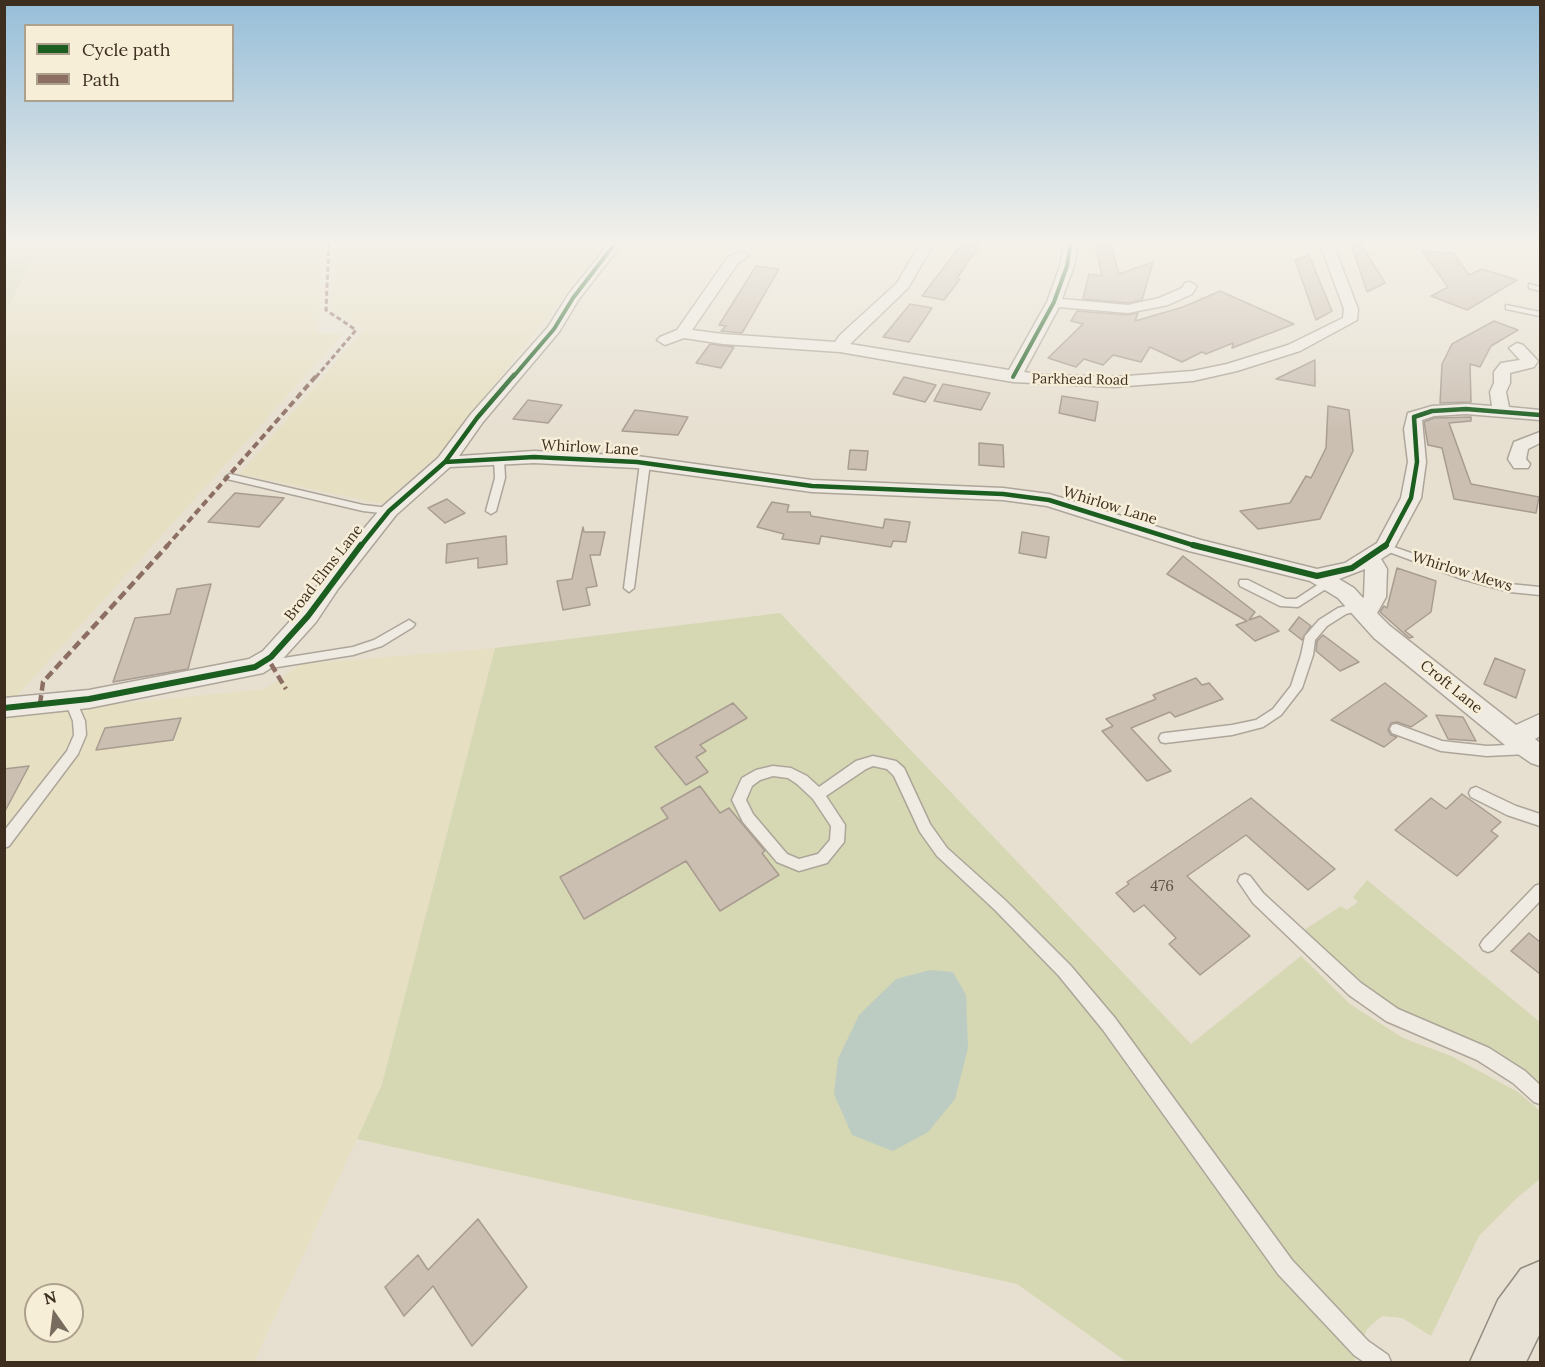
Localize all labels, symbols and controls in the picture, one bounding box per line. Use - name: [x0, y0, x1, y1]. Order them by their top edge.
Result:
- legend: [24, 24, 234, 102]
- text: Cycle path: [82, 38, 171, 61]
- text: Path: [82, 68, 120, 91]
- street label: Parkhead Road: [1031, 371, 1129, 389]
- street label: Whirlow Lane: [541, 436, 639, 460]
- street label: Whirlow Lane: [1061, 483, 1159, 529]
- street label: Broad Elms Lane: [281, 521, 367, 625]
- street label: Whirlow Mews: [1410, 548, 1514, 596]
- street label: Croft Lane: [1416, 657, 1486, 717]
- house number: 476: [1150, 878, 1174, 896]
- north arrow: [24, 1283, 84, 1343]
- text: N: [42, 1286, 59, 1309]

